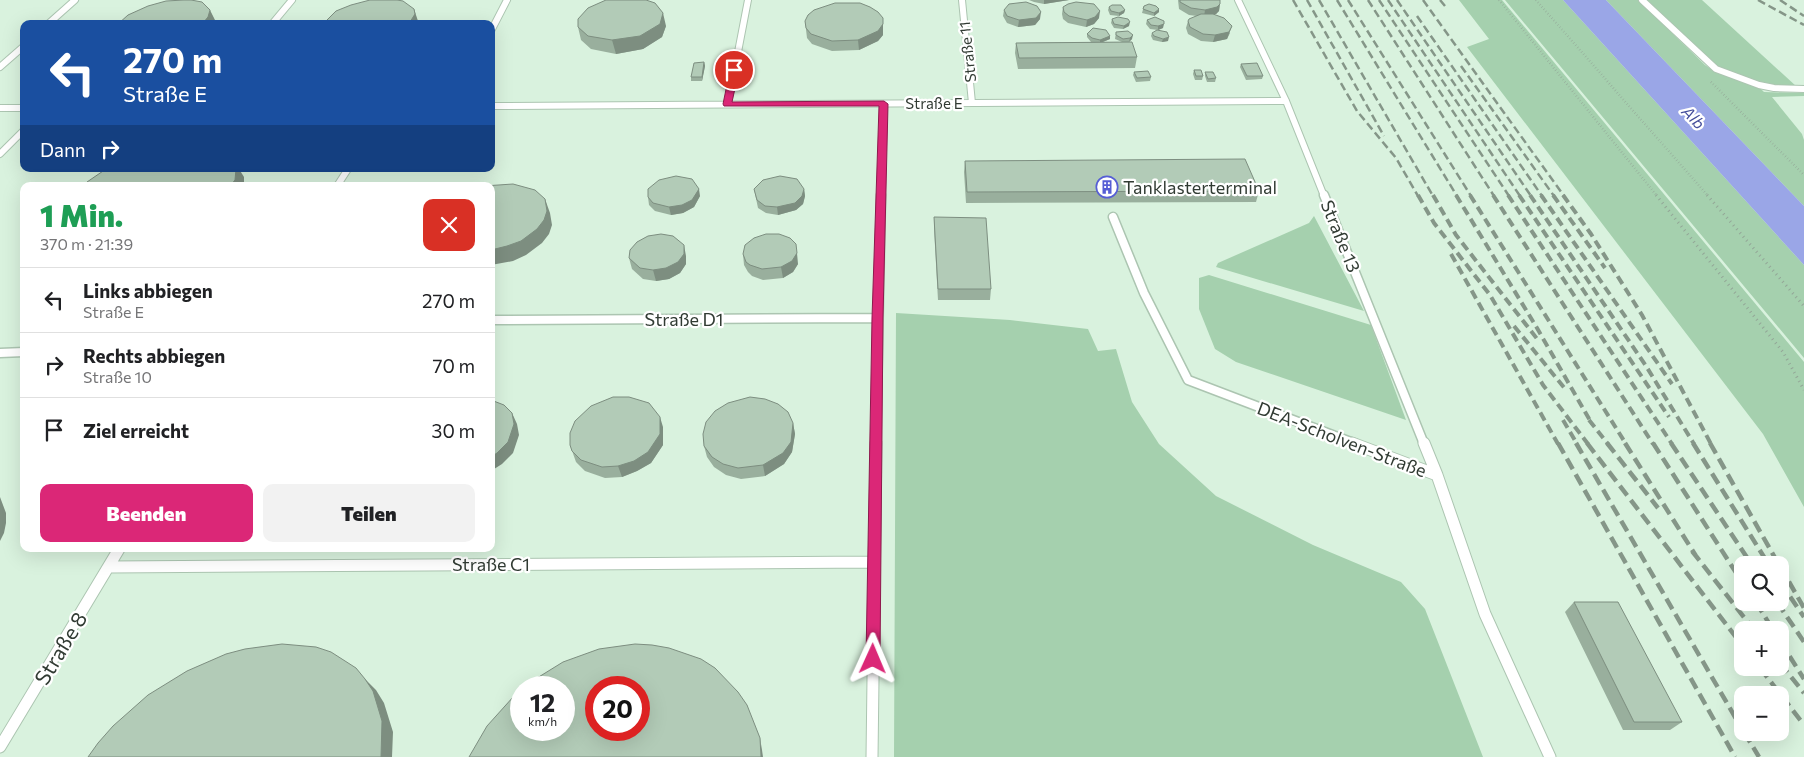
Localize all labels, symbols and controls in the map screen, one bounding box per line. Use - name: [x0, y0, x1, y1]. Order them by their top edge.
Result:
- street label: Straße 11: [955, 21, 979, 83]
- text: 270 m: [123, 37, 222, 80]
- icon: left: [40, 40, 105, 105]
- pin: [713, 49, 755, 91]
- icon: arrive: [720, 56, 748, 84]
- text: Straße E: [123, 80, 207, 107]
- street label: Straße E: [905, 94, 963, 112]
- water label: Alb: [1678, 101, 1709, 132]
- icon: right: [96, 135, 124, 163]
- text: Dann: [40, 138, 86, 161]
- building icon: Tanklasterterminal: [1095, 175, 1119, 199]
- place label: Tanklasterterminal: [1123, 176, 1277, 198]
- text: 1 Min.: [40, 196, 123, 233]
- street label: Straße 13: [1317, 197, 1365, 275]
- button: close: [423, 199, 475, 251]
- text: 370 m · 21:39: [40, 234, 133, 253]
- text: Links abbiegen: [83, 279, 213, 302]
- icon: left: [40, 286, 68, 314]
- text: 270 m: [422, 289, 475, 312]
- text: Straße E: [83, 302, 144, 321]
- street label: Straße D1: [645, 308, 724, 330]
- text: Rechts abbiegen: [83, 344, 225, 367]
- icon: right: [40, 351, 68, 379]
- text: 70 m: [432, 354, 475, 377]
- text: Straße 10: [83, 367, 152, 386]
- street label: DEA-Scholven-Straße: [1254, 397, 1430, 481]
- icon: arrive: [40, 416, 68, 444]
- text: Ziel erreicht: [83, 419, 189, 442]
- text: 30 m: [432, 419, 475, 442]
- button: Beenden: [40, 484, 253, 542]
- button: Teilen: [263, 484, 475, 542]
- street label: Straße C1: [452, 553, 530, 575]
- map controls: [1734, 556, 1789, 741]
- button: search: [1734, 556, 1789, 611]
- street label: Straße 8: [29, 607, 91, 689]
- button: +: [1734, 621, 1789, 676]
- position arrow: [846, 632, 898, 684]
- speed limit sign: 20: [585, 676, 650, 741]
- button: −: [1734, 686, 1789, 741]
- text: 12: [530, 687, 555, 717]
- text: km/h: [528, 714, 557, 728]

